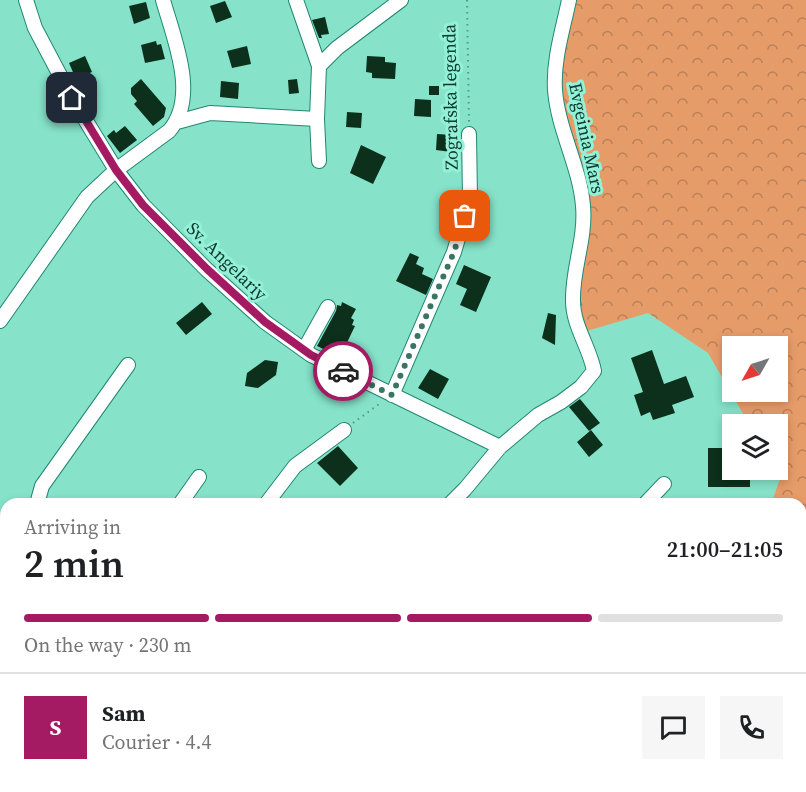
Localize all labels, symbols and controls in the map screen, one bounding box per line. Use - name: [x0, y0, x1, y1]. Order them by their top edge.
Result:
- street label: Zografska legenda: [436, 23, 464, 170]
- pin: [46, 72, 97, 123]
- street label: Evgeinia Mars: [563, 80, 611, 196]
- icon: home: [55, 81, 88, 114]
- pin: [439, 190, 490, 241]
- icon: bag: [448, 199, 481, 232]
- street label: Sv. Angelariy: [181, 216, 273, 306]
- north arrow: [722, 336, 788, 402]
- map controls: [722, 336, 788, 480]
- courier: [313, 341, 373, 401]
- icon: car: [327, 355, 360, 388]
- button: layers: [722, 414, 788, 480]
- text: Arriving in: [24, 513, 121, 541]
- text: 21:00–21:05: [667, 534, 783, 564]
- text: 2 min: [24, 537, 124, 590]
- text: On the way · 230 m: [24, 631, 191, 659]
- button: chat: [642, 696, 705, 759]
- button: phone: [720, 696, 783, 759]
- text: Sam: [102, 698, 146, 728]
- text: S: [50, 712, 61, 742]
- text: Courier · 4.4: [102, 728, 211, 756]

